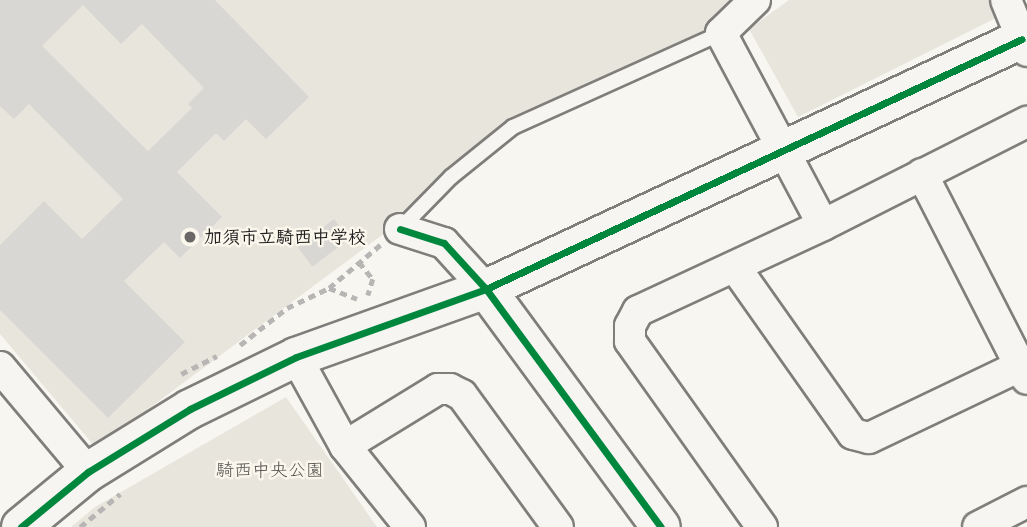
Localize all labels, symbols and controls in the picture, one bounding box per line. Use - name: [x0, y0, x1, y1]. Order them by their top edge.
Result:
- place label: 加須市立騎西中学校: [204, 226, 366, 248]
- marker: 加須市立騎西中学校: [182, 229, 198, 245]
- park label: 騎西中央公園: [216, 459, 324, 481]

